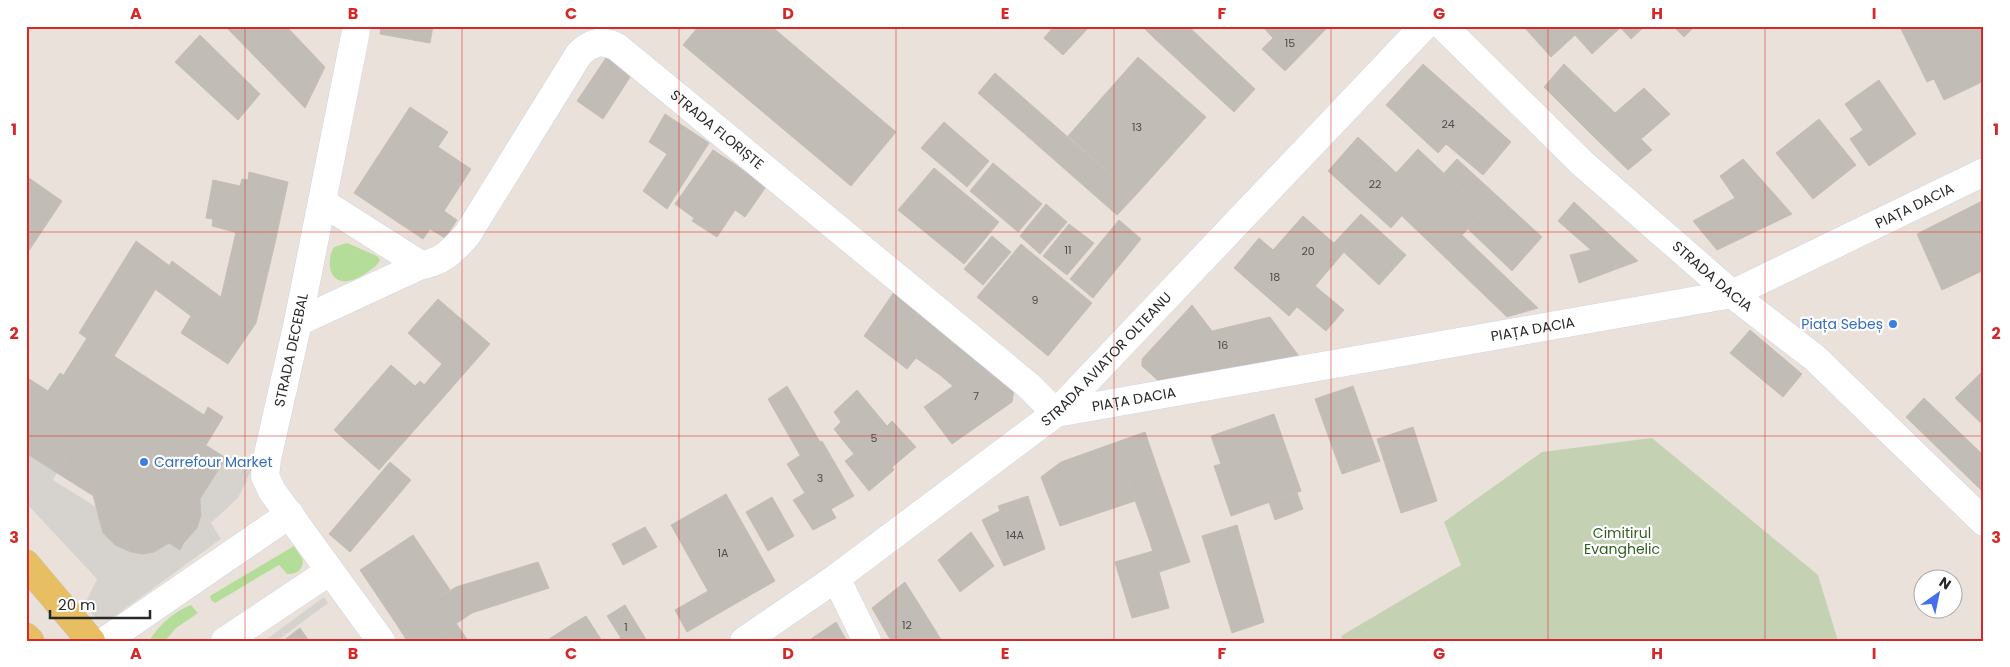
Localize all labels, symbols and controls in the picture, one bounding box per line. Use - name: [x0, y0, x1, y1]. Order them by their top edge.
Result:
- text: A: [130, 2, 142, 25]
- text: B: [348, 2, 358, 25]
- text: C: [565, 2, 577, 25]
- text: D: [782, 2, 794, 25]
- text: E: [1001, 2, 1009, 25]
- text: F: [1218, 2, 1227, 25]
- text: G: [1433, 2, 1445, 25]
- text: H: [1651, 2, 1663, 25]
- text: I: [1872, 2, 1876, 25]
- house number: 15: [1285, 35, 1295, 51]
- street label: STRADA FLORIȘTE: [666, 85, 768, 174]
- house number: 24: [1441, 116, 1455, 132]
- text: 1: [11, 118, 17, 141]
- text: 1: [1993, 118, 1999, 141]
- house number: 13: [1132, 119, 1142, 135]
- house number: 22: [1369, 176, 1381, 192]
- street label: PIAȚA DACIA: [1872, 178, 1957, 233]
- street label: STRADA DACIA: [1668, 236, 1757, 316]
- house number: 11: [1064, 242, 1072, 258]
- house number: 20: [1301, 243, 1315, 259]
- house number: 18: [1270, 269, 1280, 285]
- street label: STRADA AVIATOR OLTEANU: [1037, 288, 1176, 431]
- street label: STRADA DECEBAL: [269, 291, 313, 409]
- house number: 9: [1032, 292, 1039, 308]
- street label: PIAȚA DACIA: [1489, 312, 1576, 346]
- place label: Piața Sebeș: [1801, 314, 1883, 334]
- marker: Piața Sebeș: [1887, 318, 1899, 330]
- text: 2: [9, 322, 19, 345]
- text: 2: [1991, 322, 2001, 345]
- house number: 16: [1218, 337, 1228, 353]
- street label: PIAȚA DACIA: [1090, 382, 1177, 417]
- house number: 7: [973, 388, 979, 404]
- house number: 5: [871, 430, 878, 446]
- place label: Carrefour Market: [154, 452, 273, 472]
- marker: Carrefour Market: [138, 456, 150, 468]
- house number: 3: [817, 470, 823, 486]
- park label: Cimitirul Evanghelic: [1584, 523, 1660, 559]
- text: 3: [9, 526, 19, 549]
- text: 3: [1991, 526, 2001, 549]
- house number: 14A: [1006, 527, 1025, 543]
- house number: 1A: [718, 545, 729, 561]
- north arrow: [1912, 570, 1962, 620]
- text: N: [1935, 572, 1955, 594]
- scale bar: [50, 587, 150, 619]
- text: 20 m: [58, 594, 96, 615]
- house number: 12: [902, 617, 912, 633]
- house number: 1: [624, 619, 628, 635]
- text: A: [130, 642, 142, 665]
- text: B: [348, 642, 358, 665]
- text: C: [565, 642, 577, 665]
- text: D: [782, 642, 794, 665]
- text: E: [1001, 642, 1009, 665]
- text: F: [1218, 642, 1227, 665]
- text: G: [1433, 642, 1445, 665]
- text: H: [1651, 642, 1663, 665]
- text: I: [1872, 642, 1876, 665]

